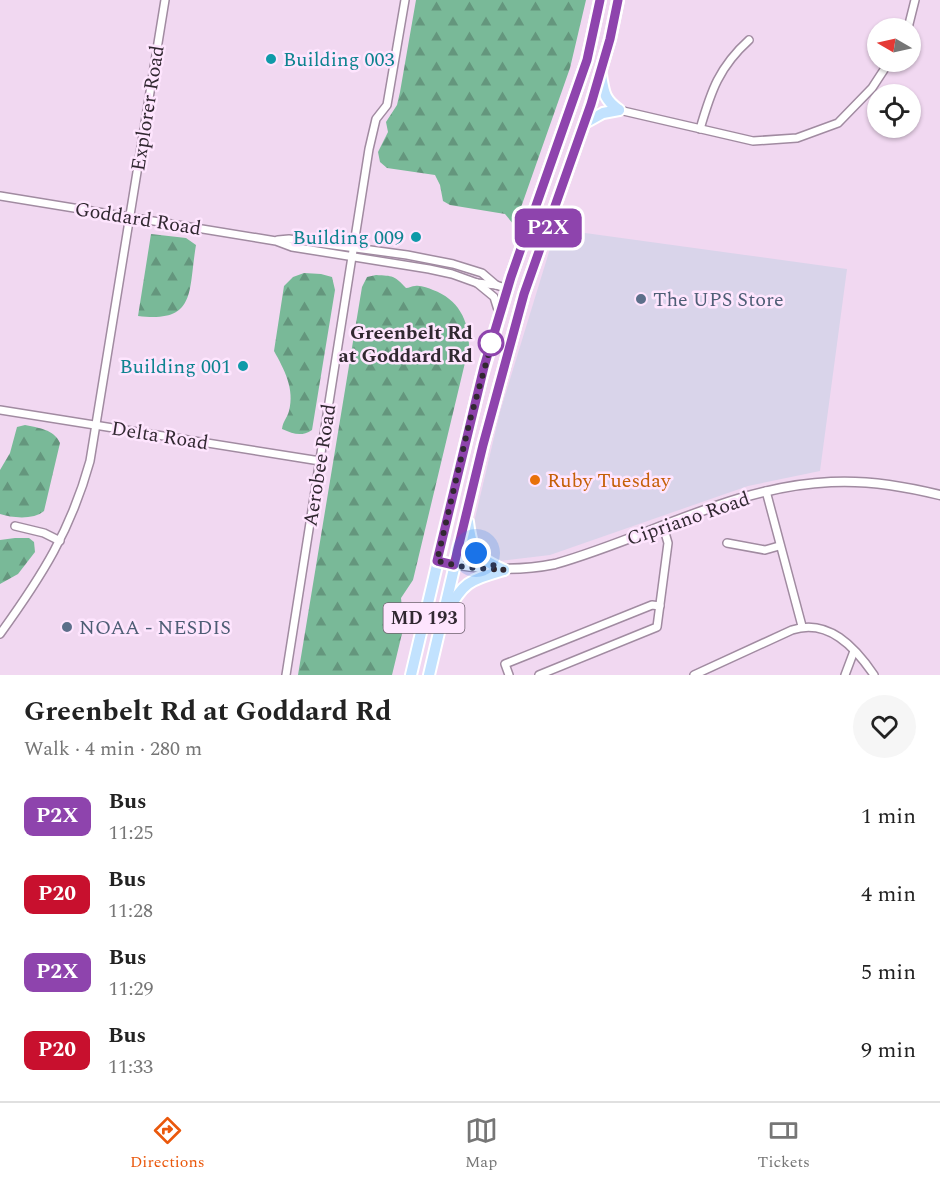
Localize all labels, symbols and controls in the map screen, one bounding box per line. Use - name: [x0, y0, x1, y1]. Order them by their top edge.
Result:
- north arrow: [867, 18, 921, 72]
- map controls: [867, 18, 921, 138]
- street label: Explorer Road: [123, 43, 173, 173]
- place label: Building 003: [283, 45, 394, 75]
- marker: Building 003: [264, 52, 278, 66]
- button: locate: [867, 84, 921, 138]
- street label: Goddard Road: [72, 194, 203, 244]
- line badge: P2X: [514, 208, 582, 248]
- text: P2X: [527, 212, 569, 244]
- place label: Building 009: [293, 223, 404, 253]
- marker: Building 009: [409, 230, 423, 244]
- place label: The UPS Store: [653, 285, 784, 315]
- marker: The UPS Store: [634, 292, 648, 306]
- place label: Greenbelt Rd at Goddard Rd: [339, 318, 473, 371]
- marker: Greenbelt Rd at Goddard Rd: [478, 330, 504, 356]
- place label: Building 001: [120, 352, 231, 382]
- marker: Building 001: [236, 359, 250, 373]
- street label: Aerobee Road: [295, 402, 344, 529]
- street label: Delta Road: [109, 414, 211, 458]
- place label: Ruby Tuesday: [547, 466, 672, 496]
- marker: Ruby Tuesday: [528, 473, 542, 487]
- street label: Cipriano Road: [623, 484, 754, 554]
- your location: [461, 538, 491, 568]
- road number: MD 193: [384, 603, 464, 633]
- place label: NOAA - NESDIS: [79, 613, 231, 643]
- marker: NOAA - NESDIS: [60, 620, 74, 634]
- text: Greenbelt Rd at Goddard Rd: [24, 690, 391, 733]
- button: heart: [853, 695, 916, 758]
- text: Walk · 4 min · 280 m: [24, 734, 202, 764]
- text: Bus: [109, 785, 147, 818]
- text: P2X: [36, 800, 79, 832]
- text: 1 min: [861, 800, 916, 833]
- text: 11:25: [109, 818, 154, 848]
- text: Bus: [108, 863, 146, 896]
- text: P20: [38, 878, 76, 910]
- text: 4 min: [861, 878, 916, 911]
- text: 11:28: [108, 896, 153, 926]
- text: Bus: [109, 941, 147, 974]
- text: P2X: [36, 956, 79, 988]
- text: 5 min: [861, 956, 916, 989]
- text: 11:29: [109, 974, 154, 1004]
- text: Bus: [108, 1019, 146, 1052]
- text: P20: [38, 1034, 76, 1066]
- text: 9 min: [861, 1034, 916, 1067]
- text: 11:33: [108, 1052, 153, 1082]
- tab: Directions: [130, 1114, 205, 1174]
- tab: Map: [465, 1114, 498, 1174]
- tab: Tickets: [758, 1114, 810, 1174]

